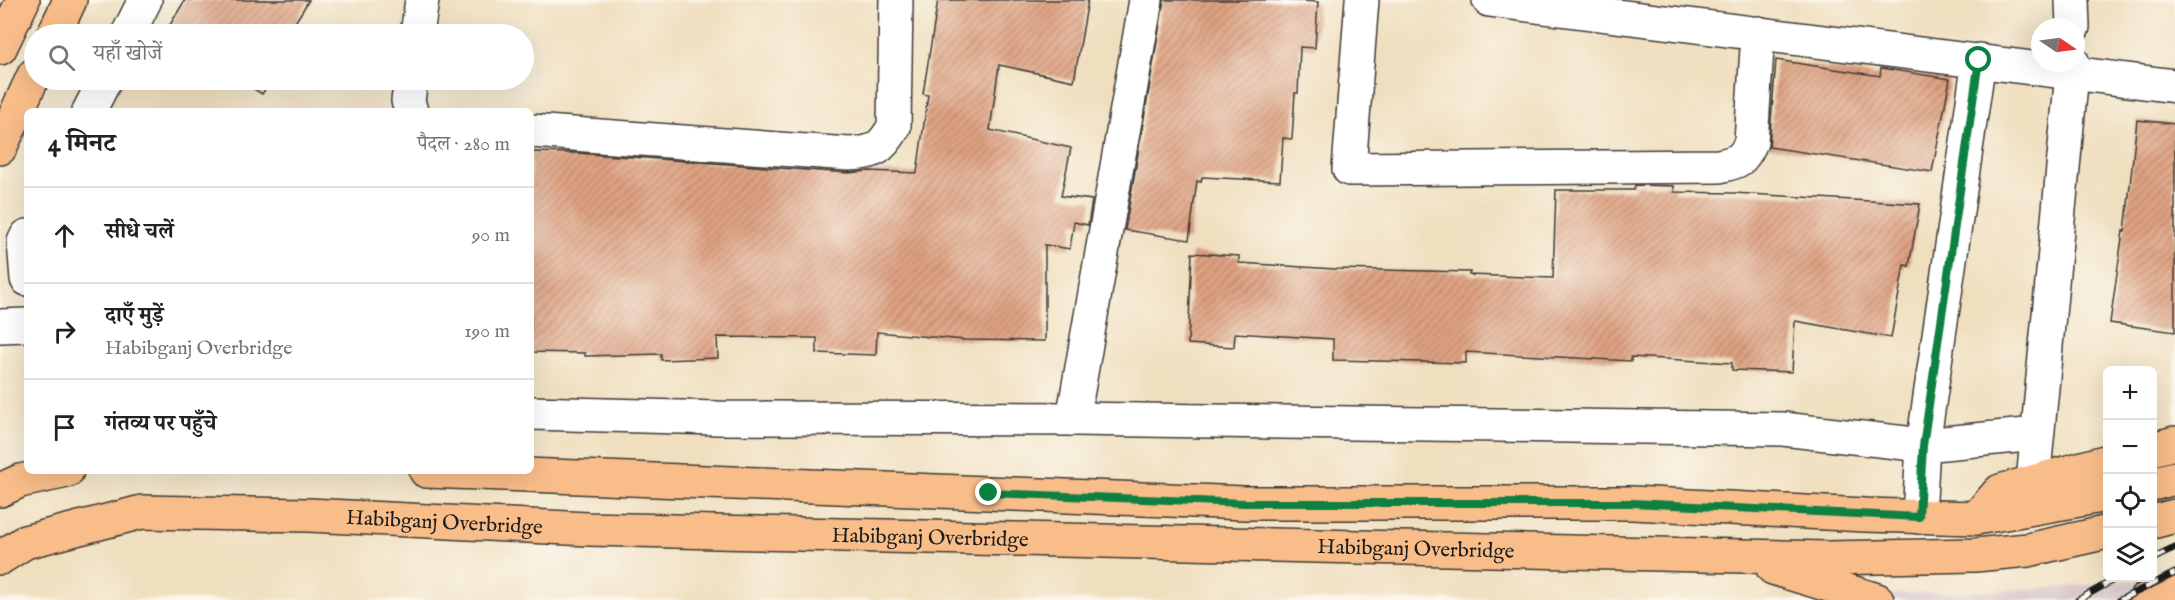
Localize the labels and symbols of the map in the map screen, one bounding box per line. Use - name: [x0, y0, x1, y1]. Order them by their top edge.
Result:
- north arrow: [2031, 18, 2085, 72]
- route start: [1965, 46, 1991, 72]
- route end: [975, 479, 1001, 505]
- street label: Habibganj Overbridge: [345, 505, 544, 542]
- street label: Habibganj Overbridge: [831, 523, 1029, 554]
- street label: Habibganj Overbridge: [1317, 534, 1515, 566]

